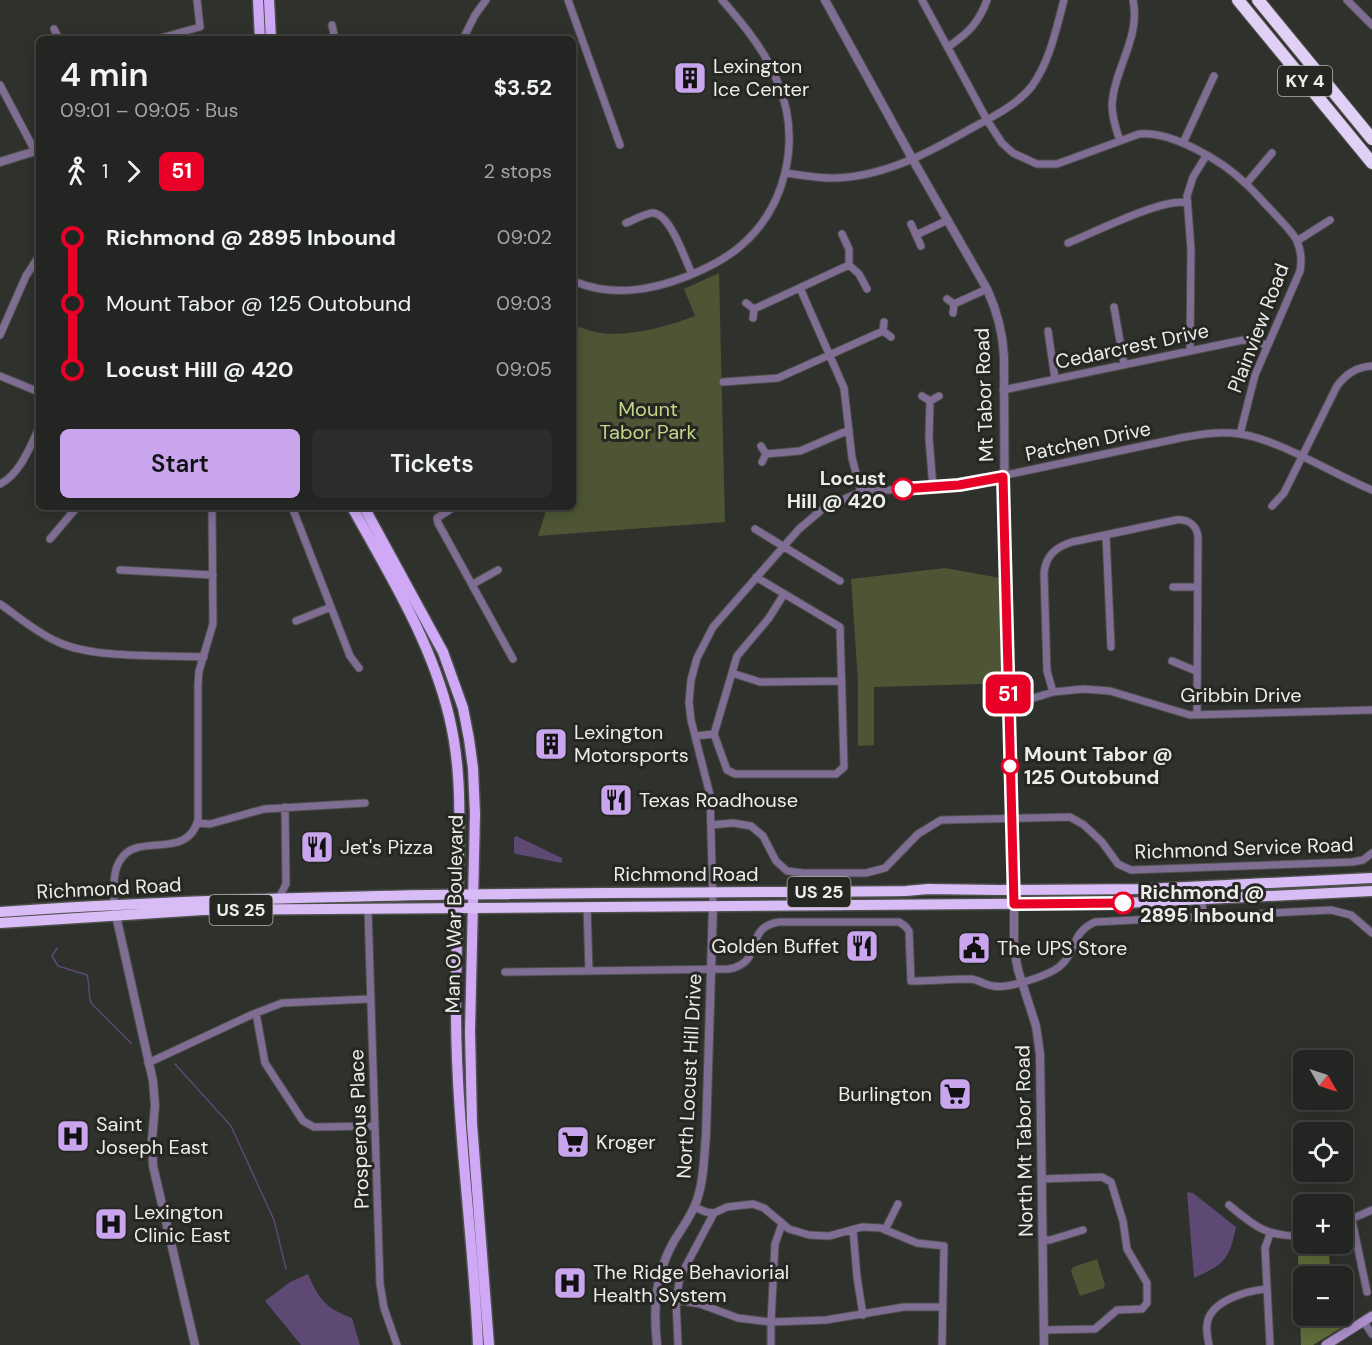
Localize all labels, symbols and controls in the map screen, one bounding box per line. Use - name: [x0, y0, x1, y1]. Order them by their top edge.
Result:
- text: 4 min: [60, 53, 148, 96]
- place label: Lexington Ice Center: [713, 53, 809, 102]
- building icon: Lexington Ice Center: [672, 60, 708, 96]
- road number: KY 4: [1278, 66, 1332, 96]
- text: $3.52: [494, 73, 552, 102]
- text: 09:01 – 09:05 · Bus: [60, 97, 239, 123]
- icon: walk: [60, 155, 93, 188]
- icon: forward: [117, 155, 150, 188]
- text: 51: [171, 157, 192, 185]
- text: 1: [102, 158, 108, 184]
- text: 2 stops: [484, 158, 552, 184]
- text: Richmond @ 2895 Inbound: [106, 223, 396, 252]
- text: 09:02: [497, 224, 552, 250]
- street label: Plainview Road: [1221, 260, 1295, 396]
- text: Mount Tabor @ 125 Outobund: [106, 289, 411, 318]
- text: 09:03: [496, 290, 552, 316]
- street label: Cedarcrest Drive: [1053, 317, 1211, 375]
- street label: Mt Tabor Road: [969, 327, 999, 463]
- text: Locust Hill @ 420: [106, 355, 293, 384]
- text: 09:05: [496, 356, 552, 382]
- park label: Mount Tabor Park: [599, 396, 697, 445]
- street label: Patchen Drive: [1023, 415, 1153, 467]
- button: Start: [60, 429, 300, 498]
- button: Tickets: [312, 429, 552, 498]
- place label: Locust Hill @ 420: [787, 465, 886, 514]
- marker: Locust Hill @ 420: [892, 478, 914, 500]
- line badge: 51: [981, 674, 1035, 714]
- text: 51: [998, 680, 1018, 708]
- street label: Gribbin Drive: [1180, 682, 1302, 708]
- place label: Lexington Motorsports: [574, 719, 689, 768]
- building icon: Lexington Motorsports: [533, 726, 569, 762]
- place label: Mount Tabor @ 125 Outobund: [1024, 741, 1173, 790]
- marker: Mount Tabor @ 125 Outobund: [1001, 757, 1019, 775]
- restaurant icon: Texas Roadhouse: [598, 782, 634, 818]
- place label: Texas Roadhouse: [639, 787, 798, 813]
- street label: Man O War Boulevard: [439, 815, 469, 1013]
- restaurant icon: Jet's Pizza: [299, 829, 335, 865]
- street label: Richmond Service Road: [1134, 831, 1354, 865]
- place label: Jet's Pizza: [340, 834, 433, 860]
- street label: Richmond Road: [613, 861, 759, 887]
- street label: Richmond Road: [36, 871, 182, 905]
- road number: US 25: [788, 877, 850, 907]
- place label: Richmond @ 2895 Inbound: [1140, 879, 1274, 928]
- marker: Richmond @ 2895 Inbound: [1112, 892, 1134, 914]
- road number: US 25: [210, 895, 272, 925]
- restaurant icon: Golden Buffet: [844, 928, 880, 964]
- public building icon: The UPS Store: [956, 930, 992, 966]
- place label: Golden Buffet: [711, 933, 839, 959]
- place label: The UPS Store: [997, 935, 1127, 961]
- street label: North Locust Hill Drive: [671, 973, 707, 1179]
- street label: North Mt Tabor Road: [1009, 1045, 1039, 1237]
- street label: Prosperous Place: [343, 1049, 375, 1209]
- north arrow: [1293, 1050, 1353, 1110]
- map controls: [1293, 1050, 1353, 1326]
- supermarket icon: Burlington: [937, 1076, 973, 1112]
- place label: Burlington: [838, 1081, 932, 1107]
- place label: Saint Joseph East: [96, 1111, 208, 1160]
- hospital icon: Saint Joseph East: [55, 1118, 91, 1154]
- button: locate: [1293, 1122, 1353, 1182]
- supermarket icon: Kroger: [555, 1124, 591, 1160]
- place label: Kroger: [596, 1129, 656, 1155]
- button: +: [1293, 1194, 1353, 1254]
- place label: Lexington Clinic East: [134, 1199, 230, 1248]
- hospital icon: Lexington Clinic East: [93, 1206, 129, 1242]
- place label: The Ridge Behaviorial Health System: [593, 1259, 789, 1308]
- hospital icon: The Ridge Behaviorial Health System: [552, 1265, 588, 1301]
- button: −: [1293, 1266, 1353, 1326]

